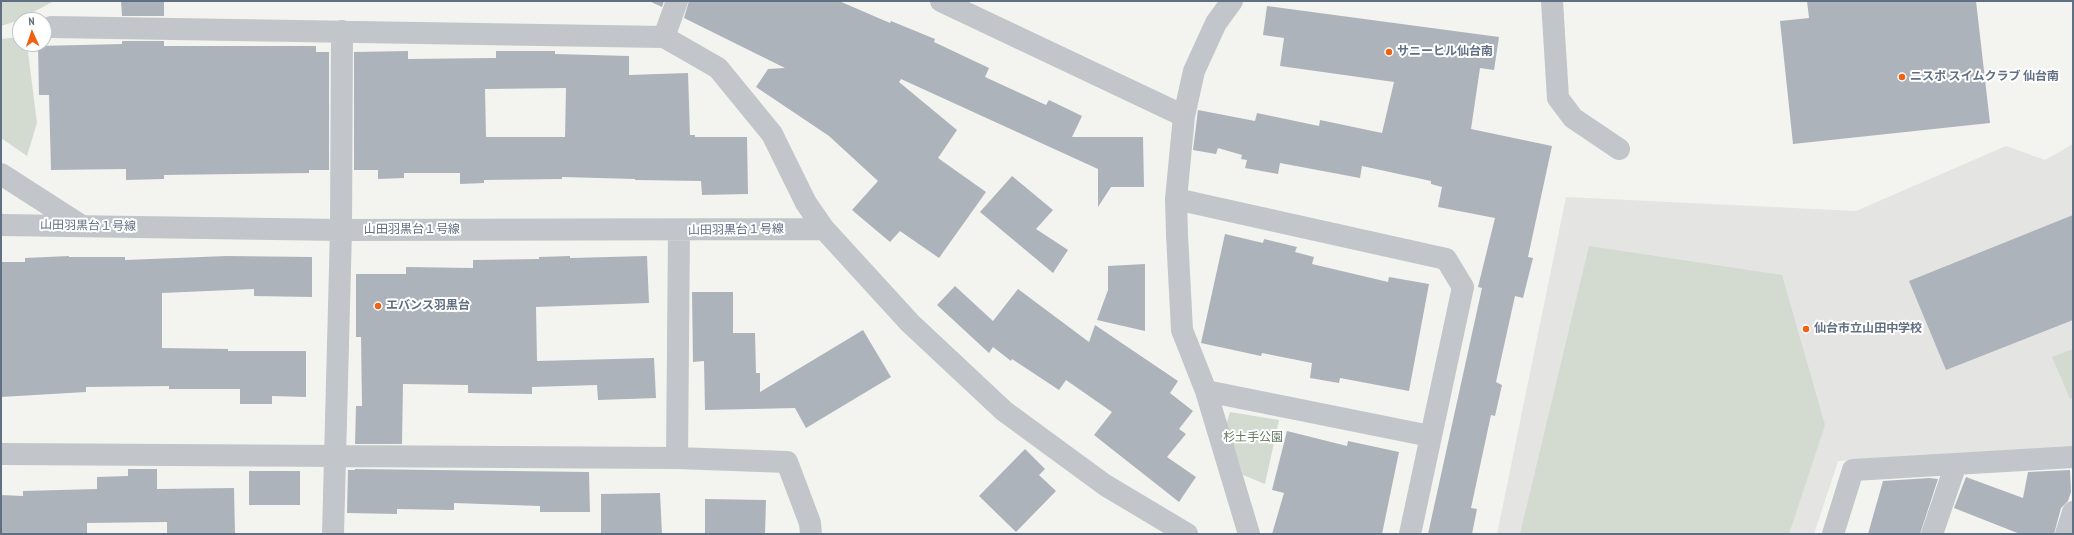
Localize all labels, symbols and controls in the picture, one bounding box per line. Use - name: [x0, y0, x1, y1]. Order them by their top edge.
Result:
- north arrow: [12, 12, 52, 52]
- text: N: [28, 14, 35, 28]
- place label: サニーヒル仙台南: [1397, 45, 1493, 59]
- marker: サニーヒル仙台南: [1384, 47, 1394, 57]
- place label: ニスポ スイムクラブ 仙台南: [1910, 70, 2059, 84]
- marker: ニスポ スイムクラブ 仙台南: [1897, 72, 1907, 82]
- street label: 山田羽黒台１号線: [40, 218, 136, 234]
- street label: 山田羽黒台１号線: [688, 222, 784, 238]
- street label: 山田羽黒台１号線: [364, 223, 460, 237]
- place label: エバンス羽黒台: [386, 299, 470, 313]
- marker: エバンス羽黒台: [373, 301, 383, 311]
- place label: 仙台市立山田中学校: [1814, 322, 1922, 336]
- marker: 仙台市立山田中学校: [1801, 324, 1811, 334]
- park label: 杉土手公園: [1223, 431, 1283, 445]

